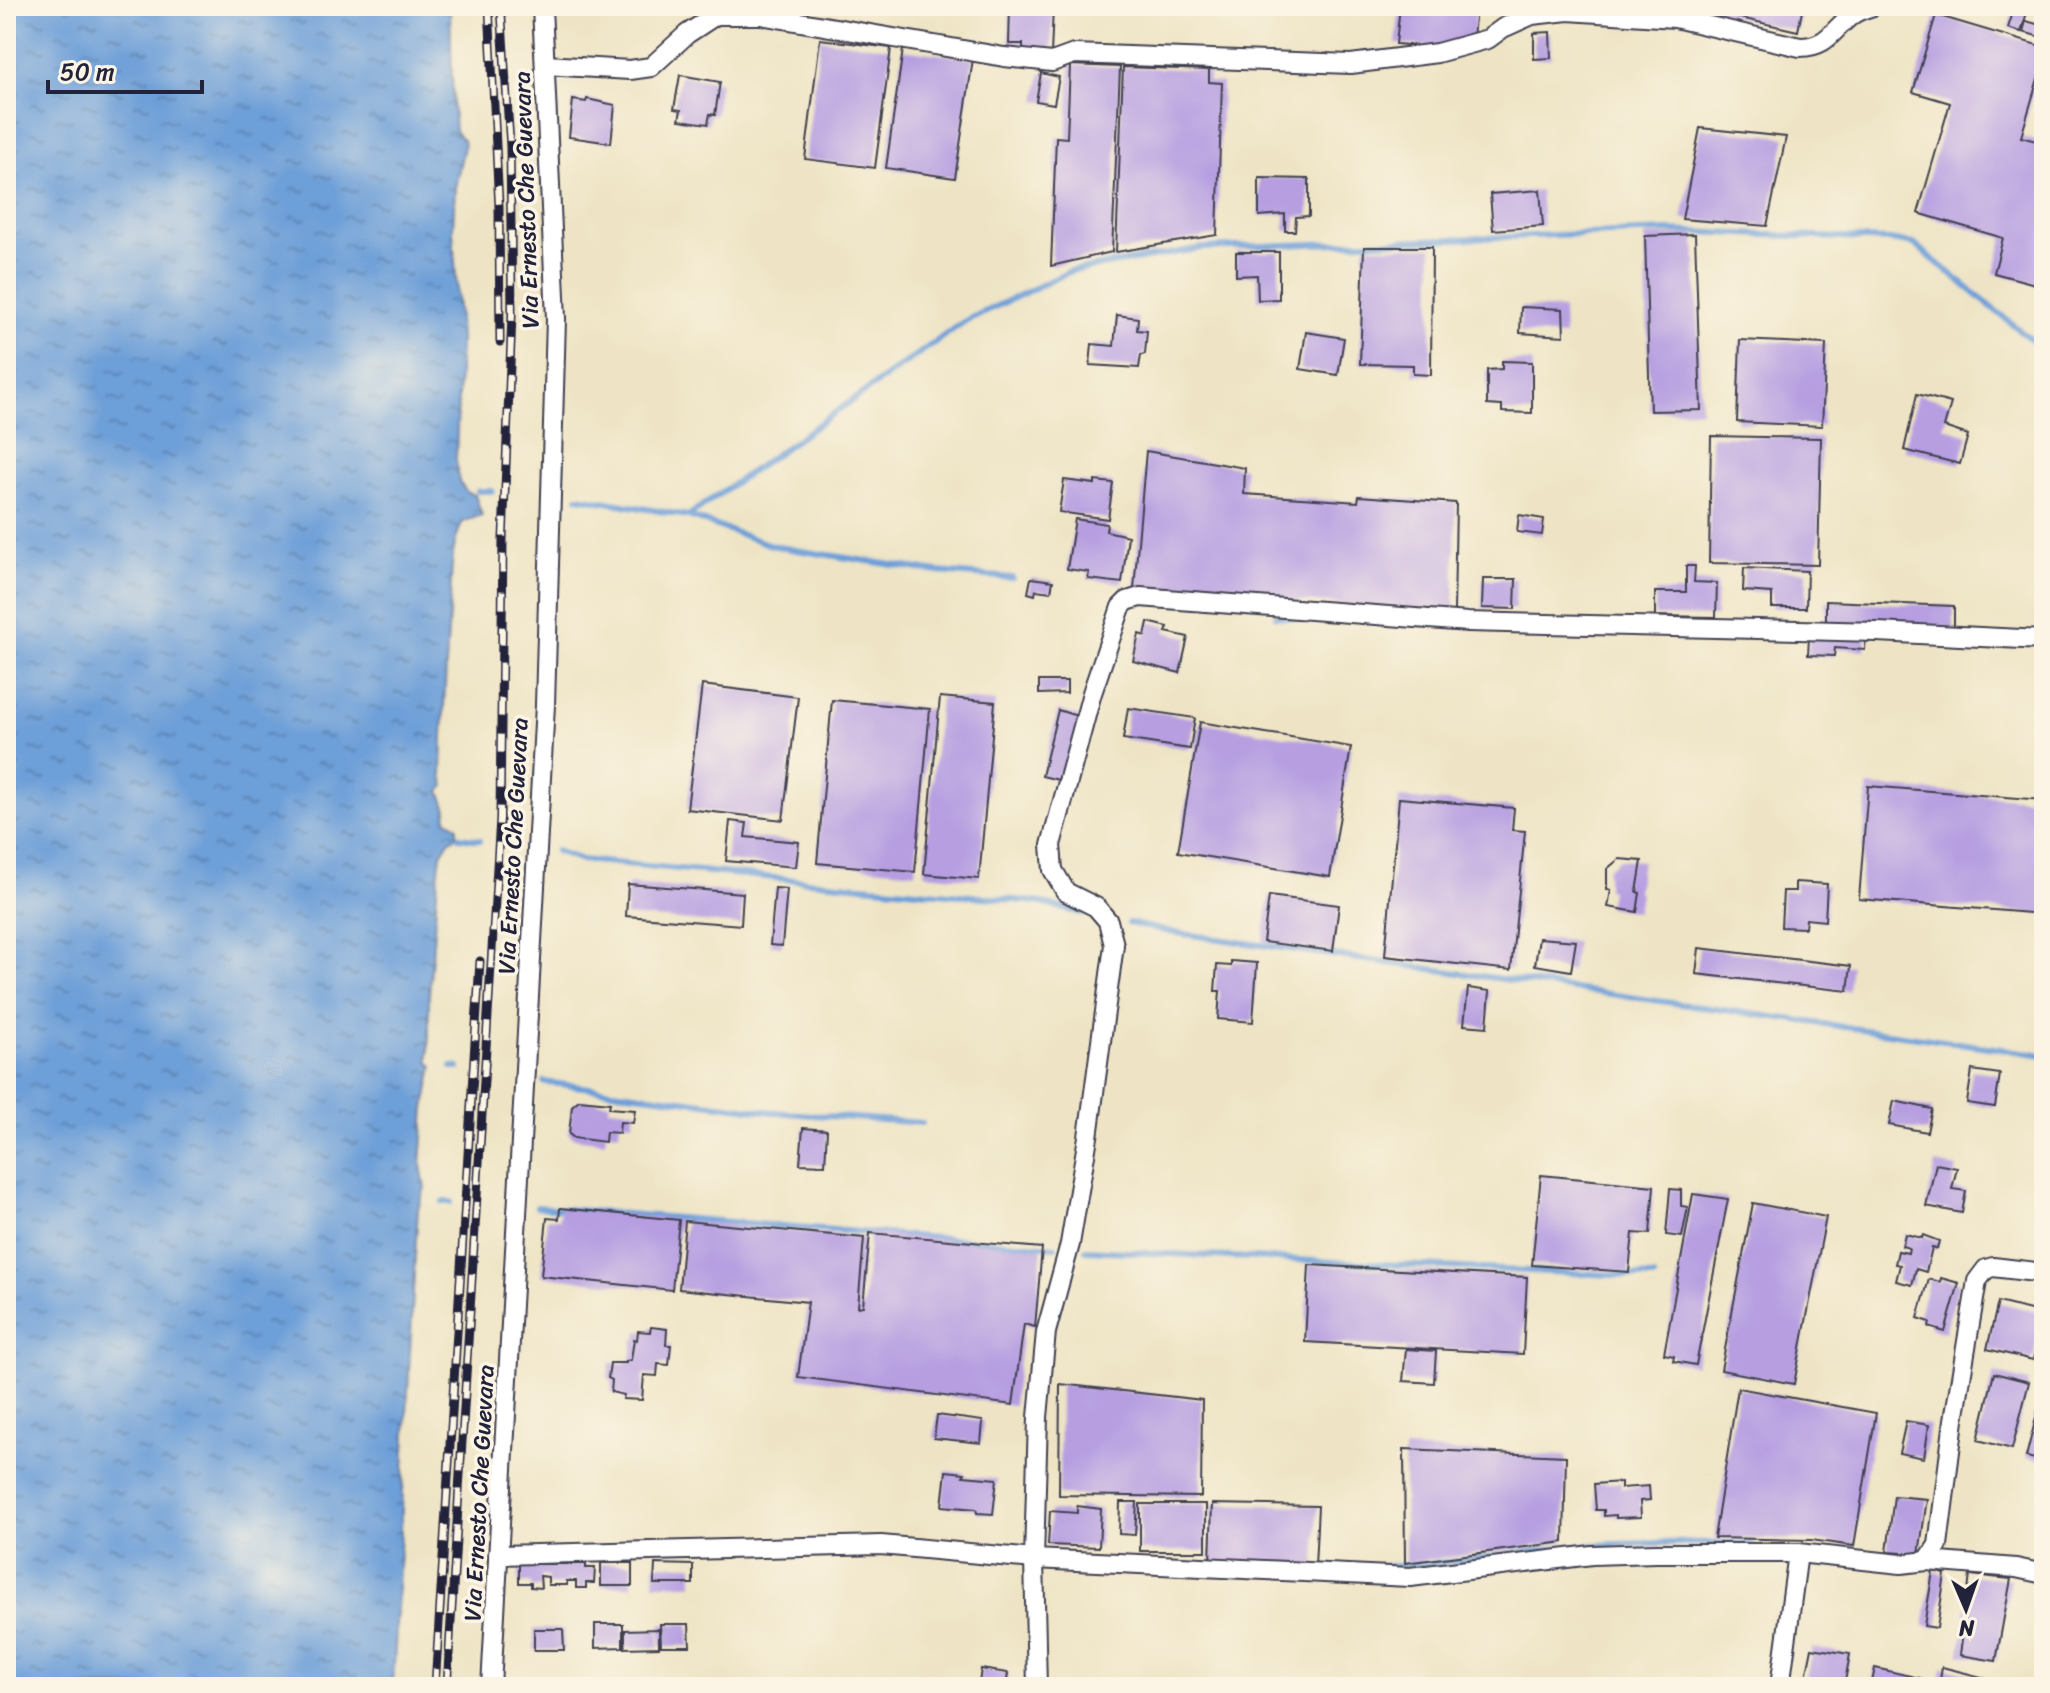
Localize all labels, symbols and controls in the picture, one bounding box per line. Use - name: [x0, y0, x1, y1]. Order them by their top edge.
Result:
- scale bar: [48, 44, 202, 94]
- text: 50 m: [60, 51, 115, 93]
- street label: Via Ernesto Che Guevara: [501, 71, 551, 329]
- street label: Via Ernesto Che Guevara: [485, 717, 541, 975]
- street label: Via Ernesto Che Guevara: [451, 1364, 507, 1622]
- north arrow: [1926, 1569, 2006, 1649]
- text: N: [1958, 1609, 1976, 1648]

